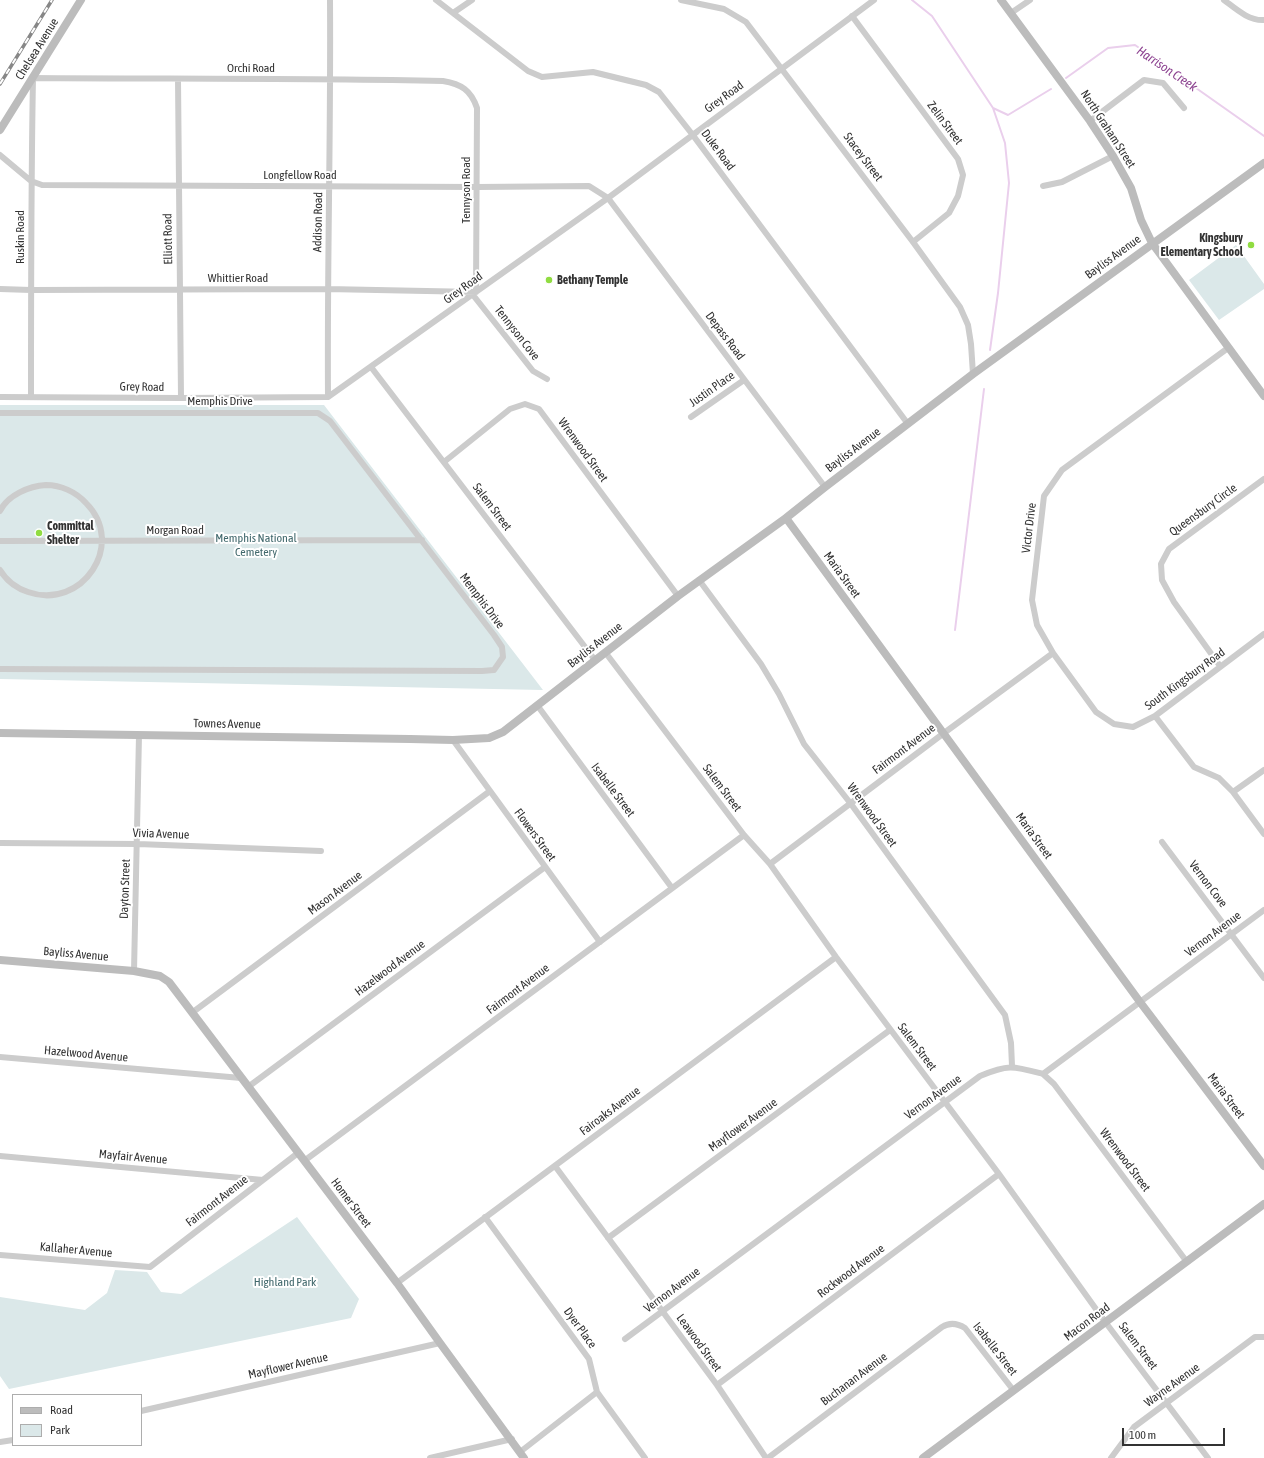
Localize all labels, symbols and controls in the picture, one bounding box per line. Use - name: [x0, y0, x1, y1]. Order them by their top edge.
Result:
- street label: Chelsea Avenue: [12, 16, 62, 82]
- water label: Harrison Creek: [1134, 43, 1200, 95]
- street label: Orchi Road: [227, 61, 275, 75]
- street label: Grey Road: [702, 78, 746, 116]
- street label: North Graham Street: [1077, 87, 1139, 171]
- street label: Zelin Street: [924, 98, 966, 148]
- street label: Duke Road: [698, 127, 738, 173]
- street label: Stacey Street: [840, 130, 886, 184]
- street label: Tennyson Road: [459, 157, 473, 223]
- street label: Longfellow Road: [263, 168, 337, 182]
- street label: Addison Road: [310, 192, 326, 252]
- street label: Ruskin Road: [13, 210, 27, 264]
- street label: Elliott Road: [160, 213, 176, 265]
- place label: Kingsbury Elementary School: [1161, 231, 1243, 259]
- street label: Bayliss Avenue: [1082, 232, 1144, 282]
- marker: Kingsbury Elementary School: [1246, 240, 1256, 250]
- street label: Grey Road: [441, 269, 485, 307]
- street label: Whittier Road: [208, 271, 268, 285]
- place label: Bethany Temple: [557, 273, 628, 287]
- marker: Bethany Temple: [544, 275, 554, 285]
- street label: Tennyson Cove: [491, 303, 543, 363]
- street label: Depass Road: [702, 309, 748, 363]
- street label: Justin Place: [687, 368, 737, 410]
- street label: Grey Road: [120, 379, 164, 395]
- street label: Memphis Drive: [187, 394, 253, 408]
- street label: Wrenwood Street: [555, 415, 611, 485]
- street label: Bayliss Avenue: [823, 425, 883, 475]
- street label: Salem Street: [469, 480, 515, 534]
- street label: Queensbury Circle: [1166, 481, 1240, 539]
- street label: Victor Drive: [1019, 502, 1039, 554]
- place label: Committal Shelter: [47, 519, 94, 547]
- street label: Morgan Road: [146, 523, 204, 537]
- marker: Committal Shelter: [34, 528, 44, 538]
- park label: Memphis National Cemetery: [215, 531, 297, 559]
- street label: Maria Street: [820, 549, 864, 601]
- street label: Memphis Drive: [457, 570, 507, 632]
- street label: Bayliss Avenue: [565, 619, 625, 671]
- street label: South Kingsbury Road: [1142, 645, 1228, 713]
- street label: Townes Avenue: [193, 716, 261, 732]
- street label: Fairmont Avenue: [870, 721, 938, 777]
- street label: Isabelle Street: [588, 760, 638, 820]
- street label: Salem Street: [699, 761, 745, 815]
- street label: Wrenwood Street: [844, 780, 900, 850]
- street label: Flowers Street: [511, 806, 559, 864]
- street label: Maria Street: [1012, 810, 1056, 862]
- street label: Vivia Avenue: [132, 826, 190, 842]
- street label: Vernon Cove: [1186, 858, 1230, 910]
- street label: Dayton Street: [117, 859, 133, 919]
- street label: Mason Avenue: [305, 868, 365, 918]
- street label: Vernon Avenue: [1182, 908, 1244, 960]
- street label: Hazelwood Avenue: [352, 937, 428, 999]
- street label: Bayliss Avenue: [43, 944, 109, 964]
- street label: Fairmont Avenue: [484, 961, 552, 1017]
- street label: Salem Street: [894, 1020, 940, 1074]
- street label: Hazelwood Avenue: [43, 1043, 129, 1065]
- street label: Maria Street: [1204, 1070, 1248, 1122]
- street label: Vernon Avenue: [902, 1072, 964, 1122]
- street label: Fairoaks Avenue: [577, 1084, 643, 1138]
- street label: Mayflower Avenue: [706, 1095, 780, 1155]
- street label: Wrenwood Street: [1097, 1126, 1153, 1194]
- street label: Mayfair Avenue: [98, 1147, 168, 1167]
- street label: Fairmont Avenue: [183, 1172, 251, 1230]
- street label: Homer Street: [328, 1175, 374, 1231]
- street label: Kallaher Avenue: [39, 1240, 113, 1260]
- street label: Rockwood Avenue: [815, 1241, 887, 1301]
- street label: Vernon Avenue: [641, 1264, 703, 1316]
- park label: Highland Park: [254, 1275, 316, 1289]
- street label: Macon Road: [1061, 1300, 1113, 1344]
- street label: Dyer Place: [560, 1305, 600, 1351]
- street label: Leawood Street: [673, 1311, 725, 1375]
- street label: Isabelle Street: [970, 1319, 1020, 1379]
- street label: Salem Street: [1115, 1319, 1161, 1373]
- street label: Buchanan Avenue: [818, 1349, 890, 1409]
- street label: Mayflower Avenue: [247, 1350, 329, 1382]
- street label: Wayne Avenue: [1141, 1360, 1203, 1410]
- legend: [12, 1394, 142, 1446]
- text: Road: [50, 1403, 73, 1417]
- scale bar: [1124, 1420, 1227, 1446]
- text: Park: [50, 1423, 70, 1437]
- text: 100 m: [1129, 1428, 1156, 1442]

